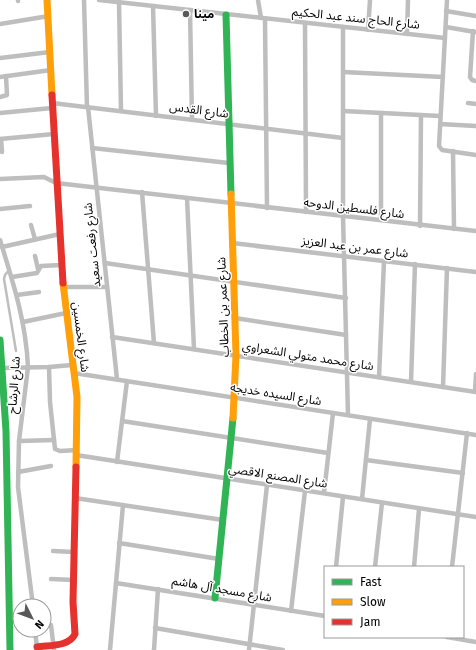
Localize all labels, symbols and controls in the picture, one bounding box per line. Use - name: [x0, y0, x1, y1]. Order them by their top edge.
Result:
- street label: شارع الحاج سند عبد الحكيم: [291, 4, 421, 34]
- place label: مينا: [194, 7, 214, 21]
- marker: مينا: [181, 9, 191, 19]
- street label: شارع القدس: [168, 99, 229, 123]
- street label: شارع فلسطين الدوحه: [303, 195, 405, 223]
- street label: شارع رفعت سعيد: [81, 202, 105, 288]
- street label: شارع عمر بن عبد العزيز: [300, 233, 409, 262]
- street label: شارع عمر بن الخطاب: [214, 257, 234, 357]
- street label: شارع الخمسين: [68, 301, 92, 373]
- street label: شارع محمد متولي الشعراوي: [241, 339, 375, 376]
- street label: شارع الرشاح: [5, 356, 25, 414]
- street label: شارع السيده خديجه: [229, 380, 323, 410]
- street label: شارع المصنع الاقصي: [227, 461, 328, 493]
- legend: [324, 566, 464, 638]
- street label: شارع مسجد آل هاشم: [171, 573, 273, 607]
- text: Fast: [360, 575, 382, 589]
- text: Slow: [360, 595, 386, 609]
- north arrow: [12, 598, 52, 638]
- text: Jam: [360, 615, 380, 629]
- text: N: [32, 617, 46, 631]

